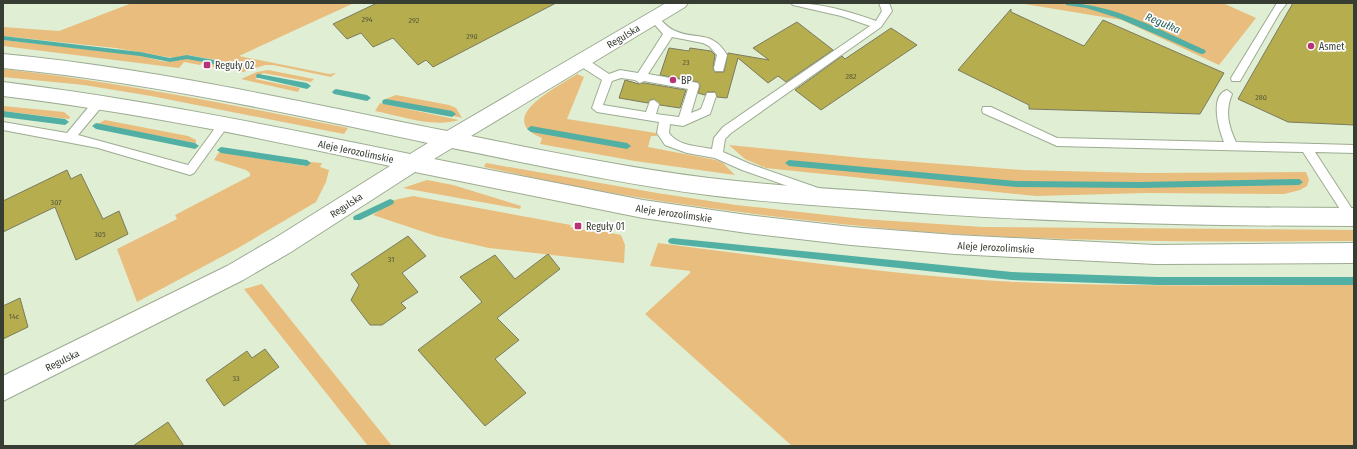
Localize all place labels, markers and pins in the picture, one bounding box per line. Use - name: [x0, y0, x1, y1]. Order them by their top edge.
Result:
- marker: Asmet: [1306, 41, 1316, 51]
- place label: Asmet: [1319, 41, 1345, 53]
- marker: Reguły 02: [202, 60, 212, 70]
- place label: Reguły 02: [215, 60, 255, 72]
- marker: BP: [668, 75, 678, 85]
- place label: BP: [681, 75, 692, 87]
- marker: Reguły 01: [573, 221, 583, 231]
- place label: Reguły 01: [586, 221, 625, 233]

